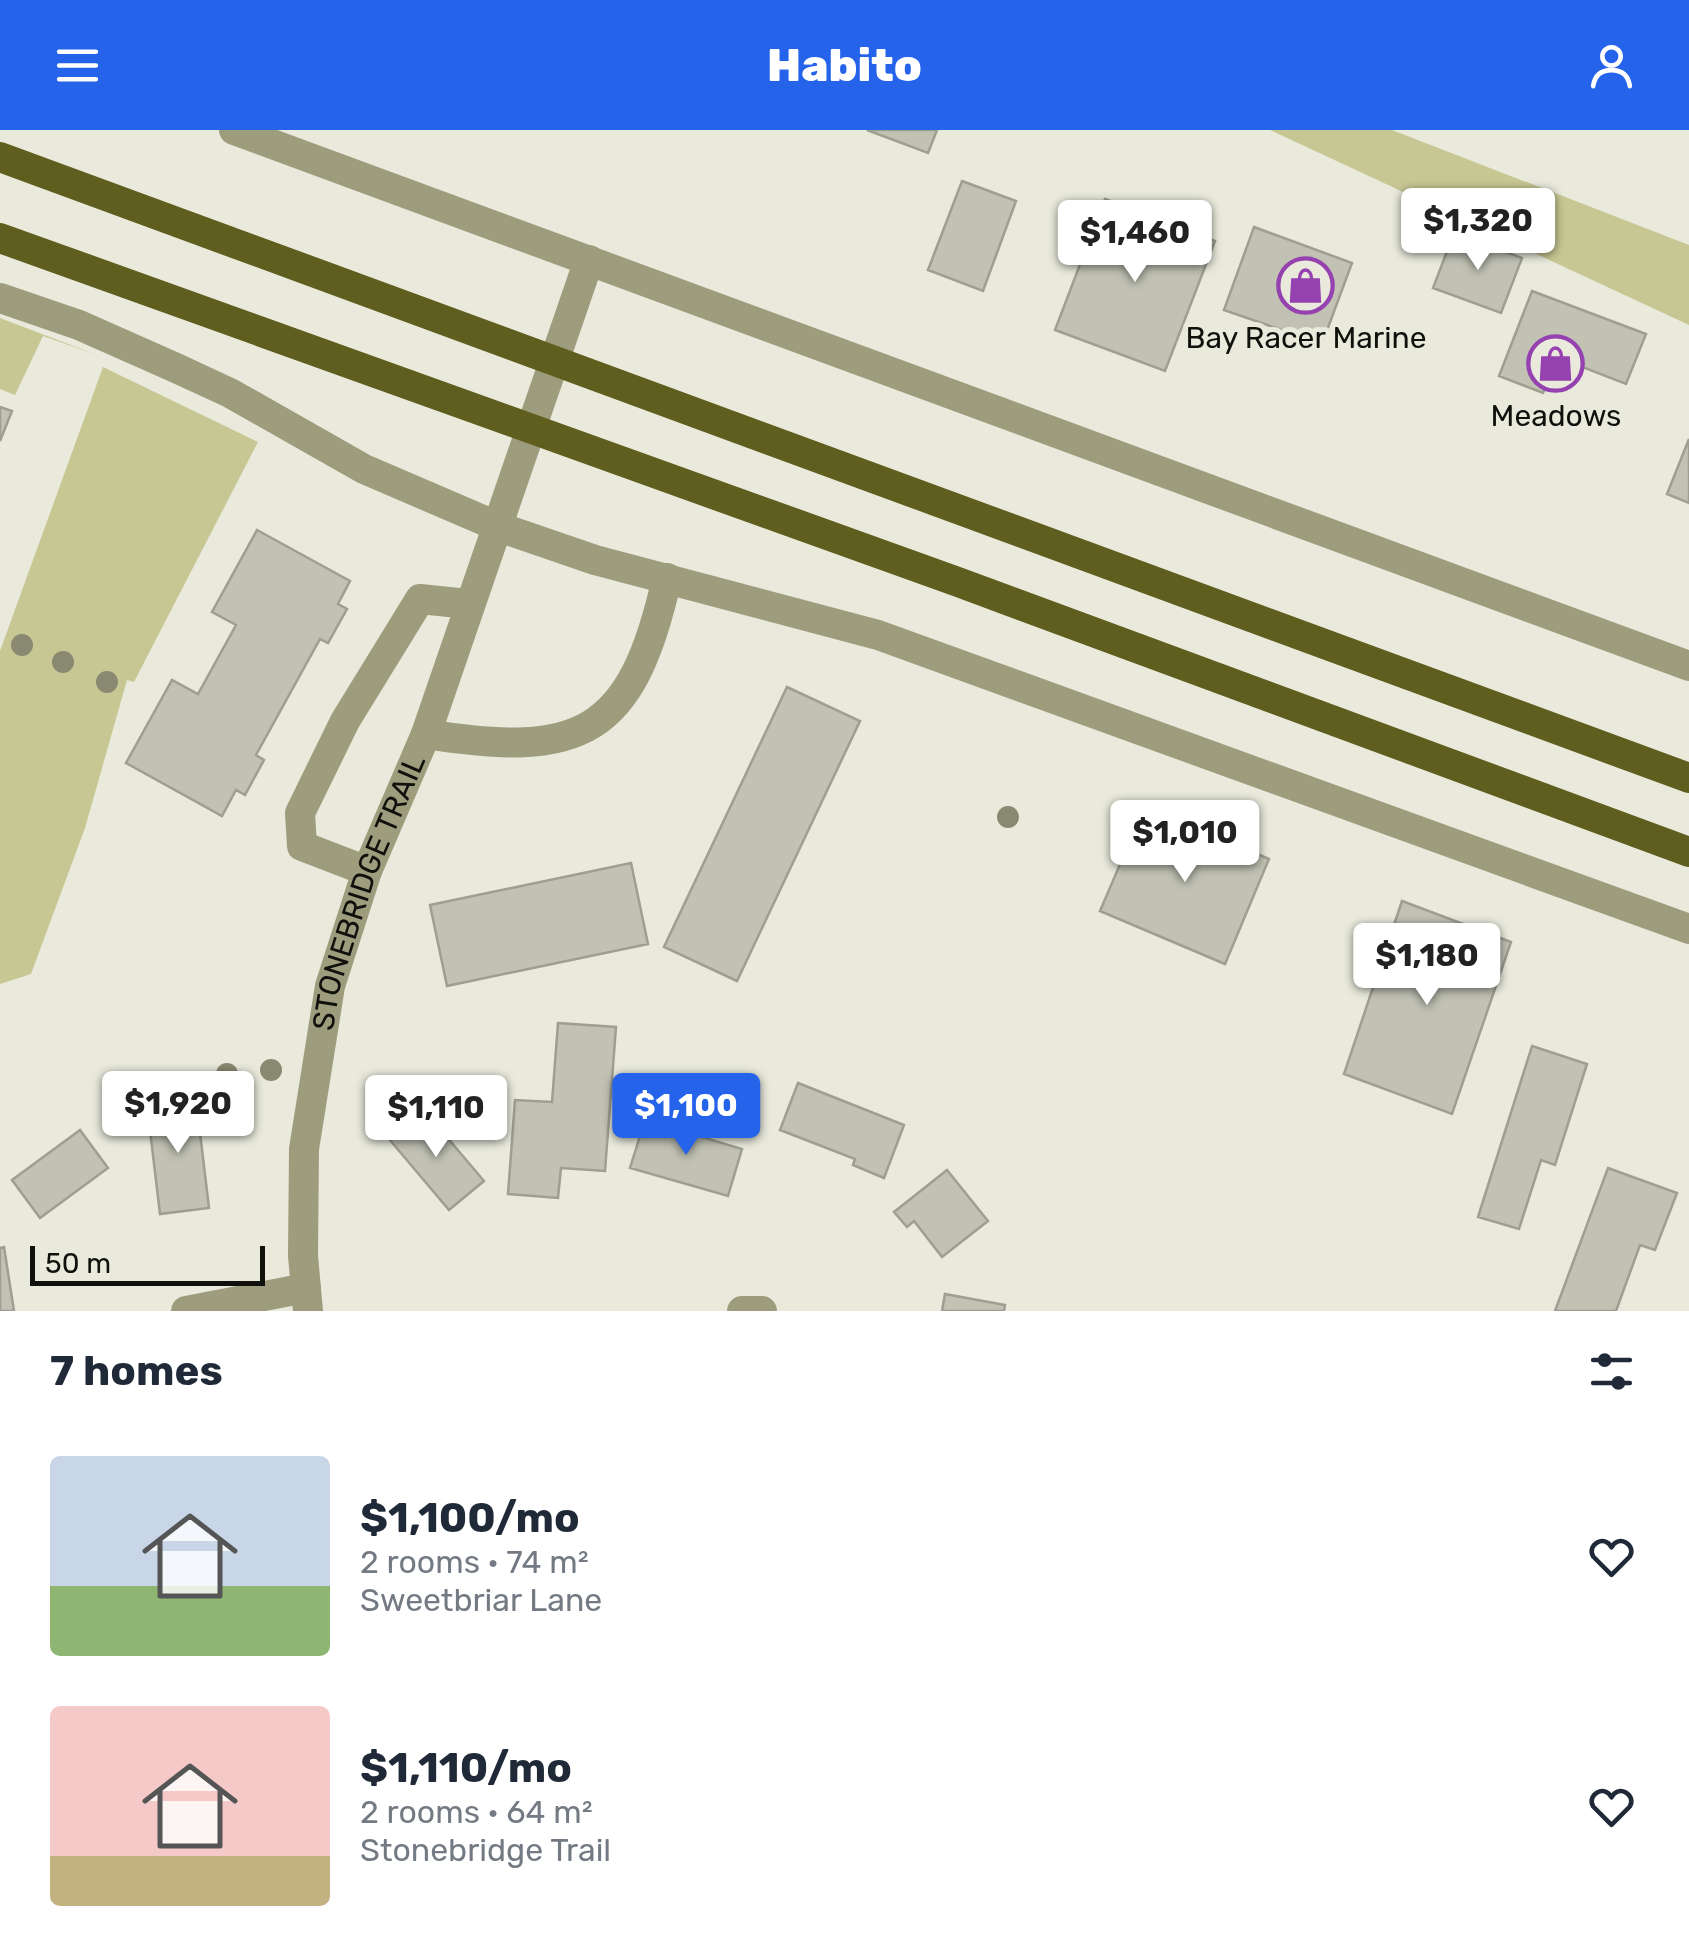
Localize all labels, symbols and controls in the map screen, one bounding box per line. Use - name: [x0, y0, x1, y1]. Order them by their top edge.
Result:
- icon: menu: [50, 38, 105, 93]
- icon: person: [1584, 38, 1639, 93]
- text: Habito: [767, 39, 922, 92]
- pin: $1,320: [1397, 188, 1559, 273]
- pin: $1,460: [1054, 200, 1216, 285]
- text: $1,320: [1423, 201, 1533, 239]
- text: $1,460: [1080, 213, 1190, 251]
- shop icon: Bay Racer Marine: [1276, 256, 1336, 316]
- place label: Bay Racer Marine: [1185, 320, 1427, 356]
- shop icon: Meadows: [1526, 334, 1586, 394]
- place label: Meadows: [1491, 398, 1621, 434]
- street label: STONEBRIDGE TRAIL: [305, 749, 433, 1033]
- pin: $1,010: [1104, 800, 1266, 885]
- text: $1,010: [1132, 813, 1238, 851]
- pin: $1,180: [1346, 923, 1508, 1008]
- text: $1,180: [1375, 936, 1479, 974]
- pin: $1,920: [97, 1071, 259, 1156]
- pin: $1,100: [605, 1073, 767, 1158]
- pin: $1,110: [355, 1075, 517, 1160]
- text: $1,920: [124, 1084, 232, 1122]
- text: $1,100: [634, 1086, 738, 1124]
- text: $1,110: [387, 1088, 485, 1126]
- scale bar: [30, 1241, 265, 1286]
- text: 50 m: [45, 1247, 111, 1280]
- icon: filters: [1584, 1344, 1639, 1399]
- text: 7 homes: [50, 1346, 223, 1396]
- text: $1,100/mo: [360, 1493, 580, 1543]
- icon: home: [130, 1496, 250, 1616]
- icon: heart: [1584, 1529, 1639, 1584]
- text: 2 rooms · 74 m²: [360, 1543, 589, 1581]
- text: Sweetbriar Lane: [360, 1581, 602, 1619]
- text: $1,110/mo: [360, 1743, 572, 1793]
- icon: home: [130, 1746, 250, 1866]
- icon: heart: [1584, 1779, 1639, 1834]
- text: 2 rooms · 64 m²: [360, 1793, 593, 1831]
- text: Stonebridge Trail: [360, 1831, 611, 1869]

